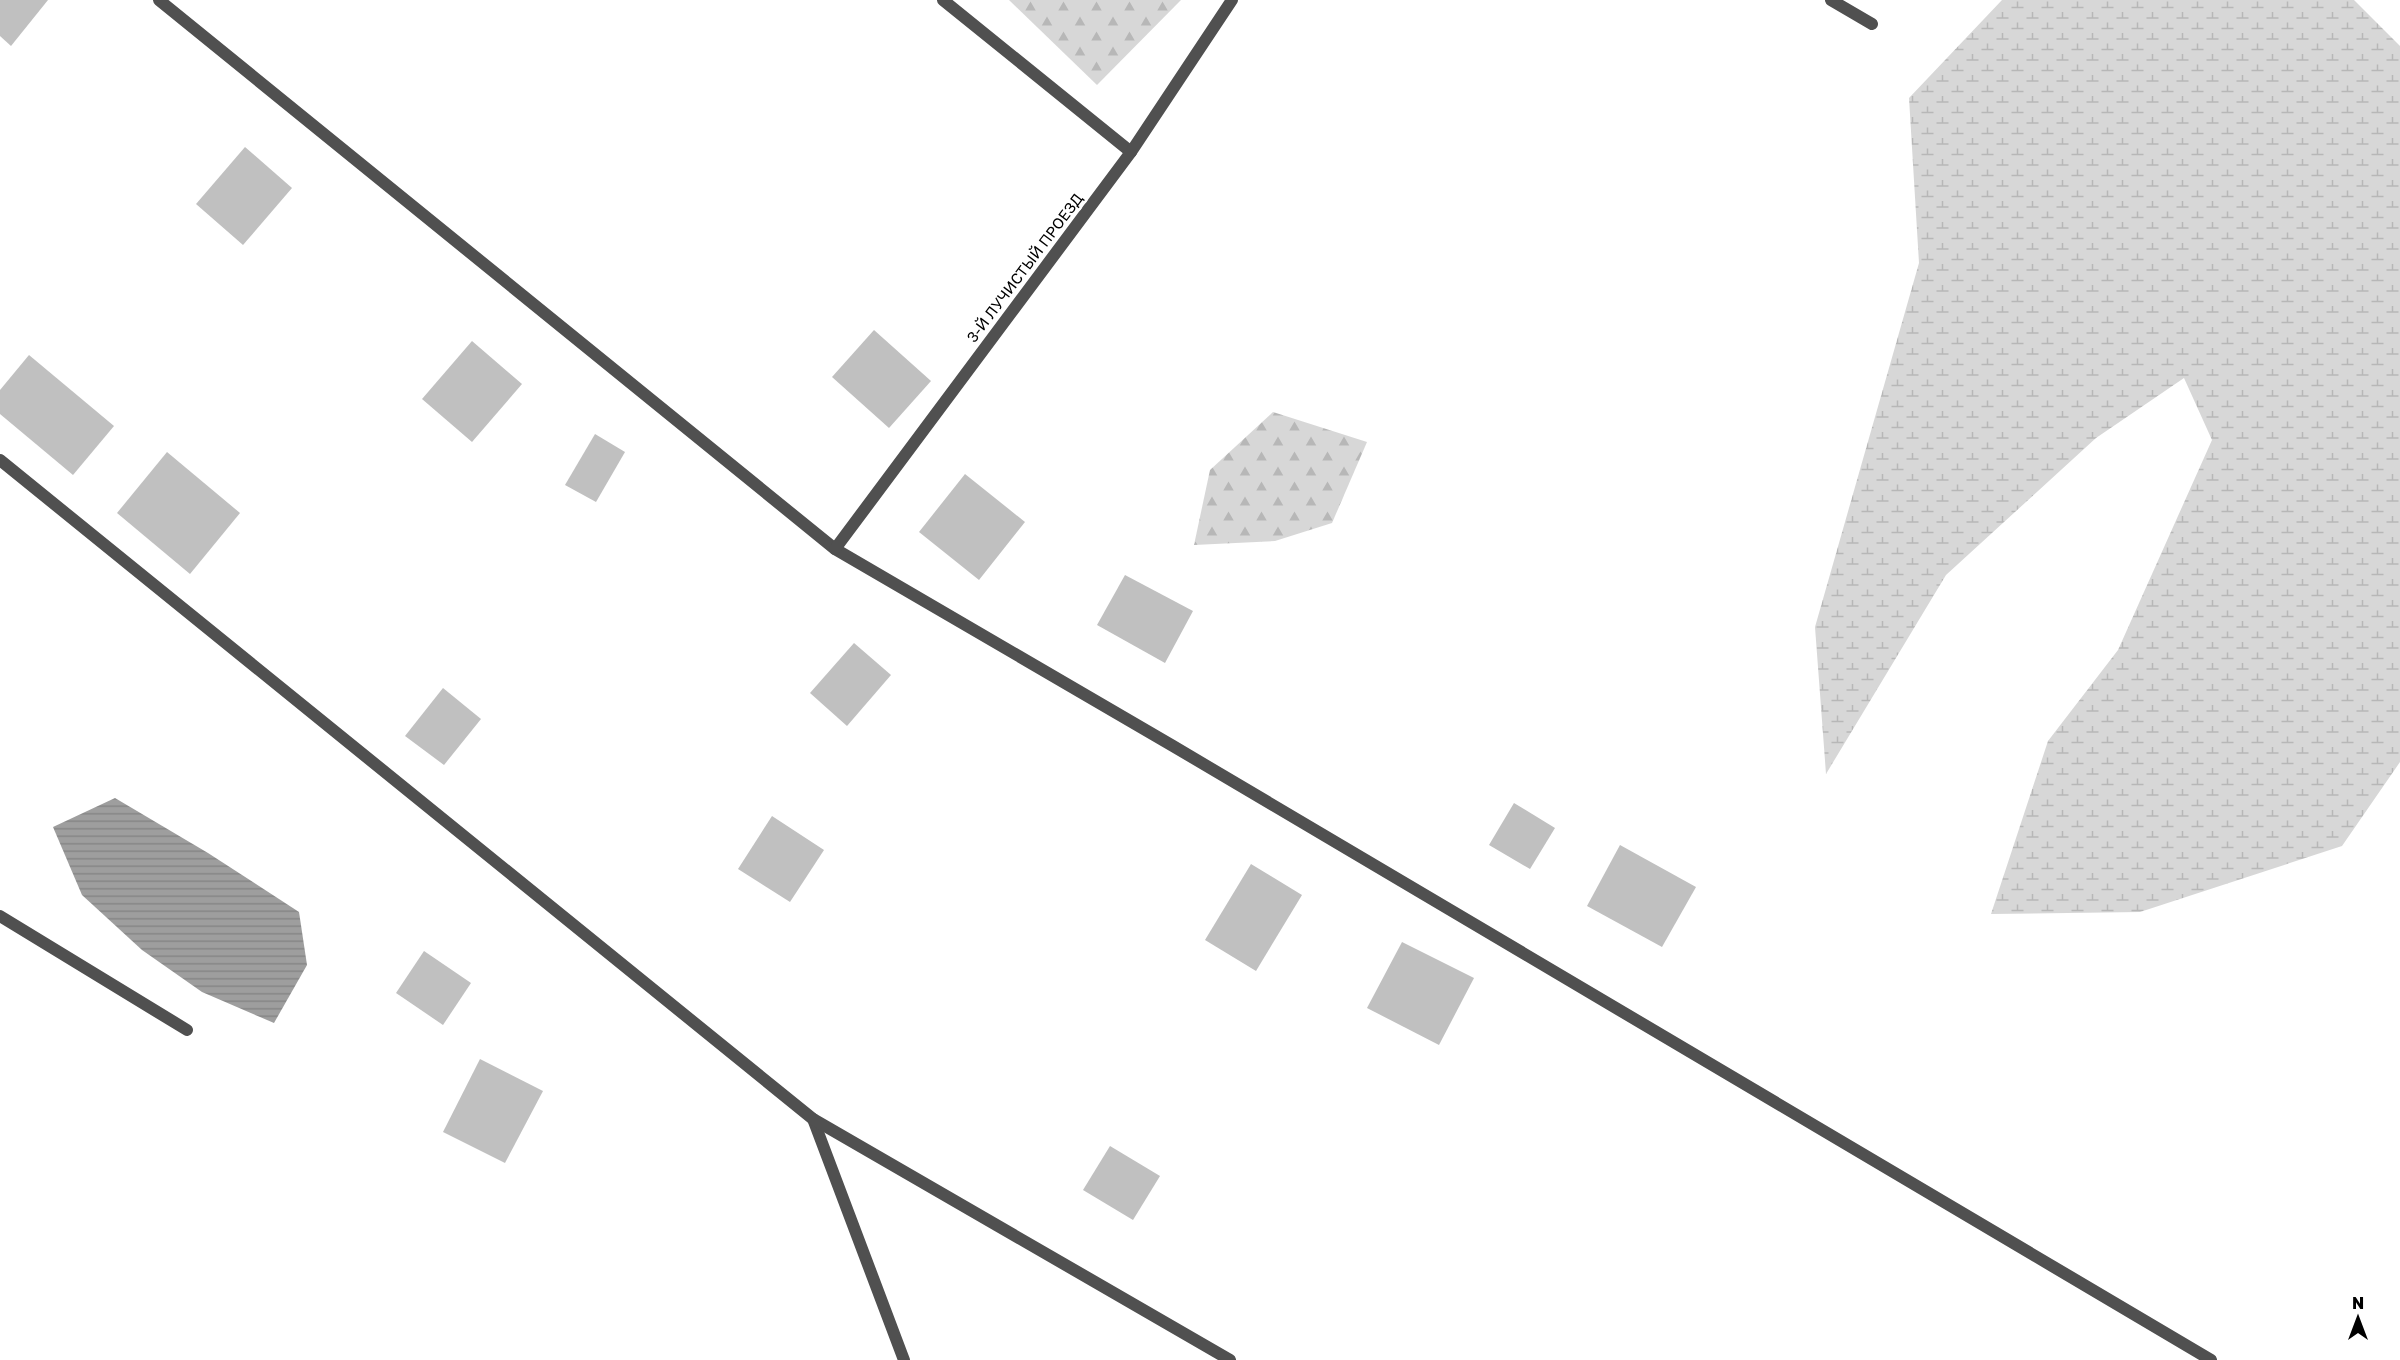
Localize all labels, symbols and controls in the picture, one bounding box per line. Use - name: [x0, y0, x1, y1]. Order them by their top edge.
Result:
- street label: 3-Й ЛУЧИСТЫЙ ПРОЕЗД: [962, 190, 1086, 345]
- north arrow: [2328, 1288, 2388, 1348]
- text: N: [2352, 1293, 2364, 1313]

